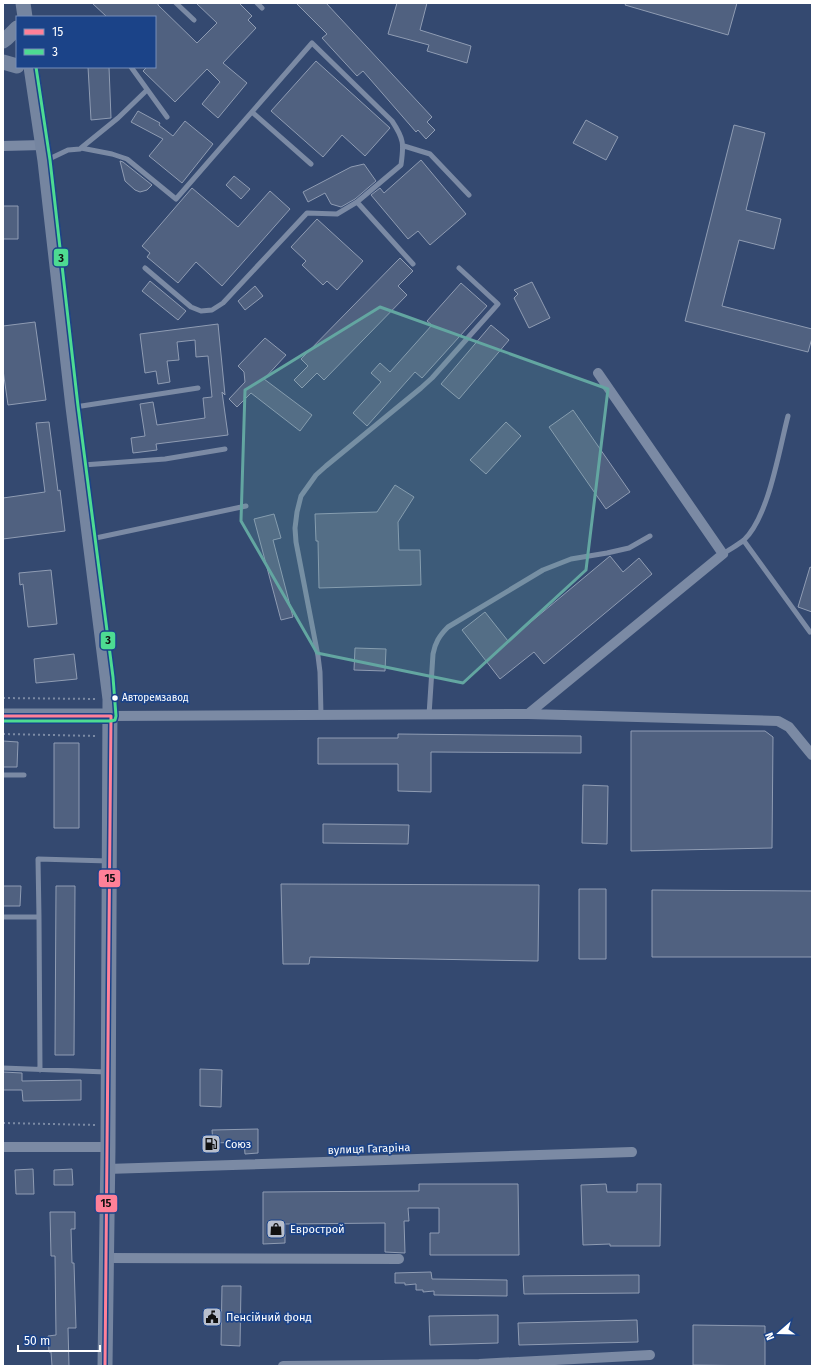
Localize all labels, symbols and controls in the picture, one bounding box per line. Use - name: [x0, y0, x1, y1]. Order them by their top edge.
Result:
- legend: [16, 16, 156, 68]
- text: 15: [52, 25, 63, 39]
- text: 3: [52, 45, 58, 59]
- line badge: 3: [53, 248, 69, 267]
- text: 3: [57, 252, 64, 265]
- line badge: 3: [100, 631, 116, 650]
- text: 3: [104, 634, 111, 647]
- place label: Авторемзавод: [122, 692, 189, 704]
- marker: Авторемзавод: [110, 693, 120, 703]
- line badge: 15: [98, 869, 121, 888]
- text: 15: [105, 872, 116, 885]
- fuel station icon: Союз: [200, 1133, 222, 1155]
- place label: Союз: [225, 1138, 251, 1151]
- street label: вулиця Гагаріна: [328, 1141, 410, 1157]
- line badge: 15: [95, 1194, 118, 1213]
- text: 15: [101, 1197, 112, 1210]
- shop icon: Еврострой: [265, 1218, 287, 1240]
- place label: Еврострой: [290, 1223, 345, 1236]
- public building icon: Пенсійний фонд: [201, 1306, 223, 1328]
- place label: Пенсійний фонд: [226, 1311, 312, 1324]
- north arrow: [759, 1313, 799, 1353]
- scale bar: [18, 1327, 100, 1353]
- text: N: [763, 1331, 777, 1342]
- text: 50 m: [24, 1334, 50, 1348]

